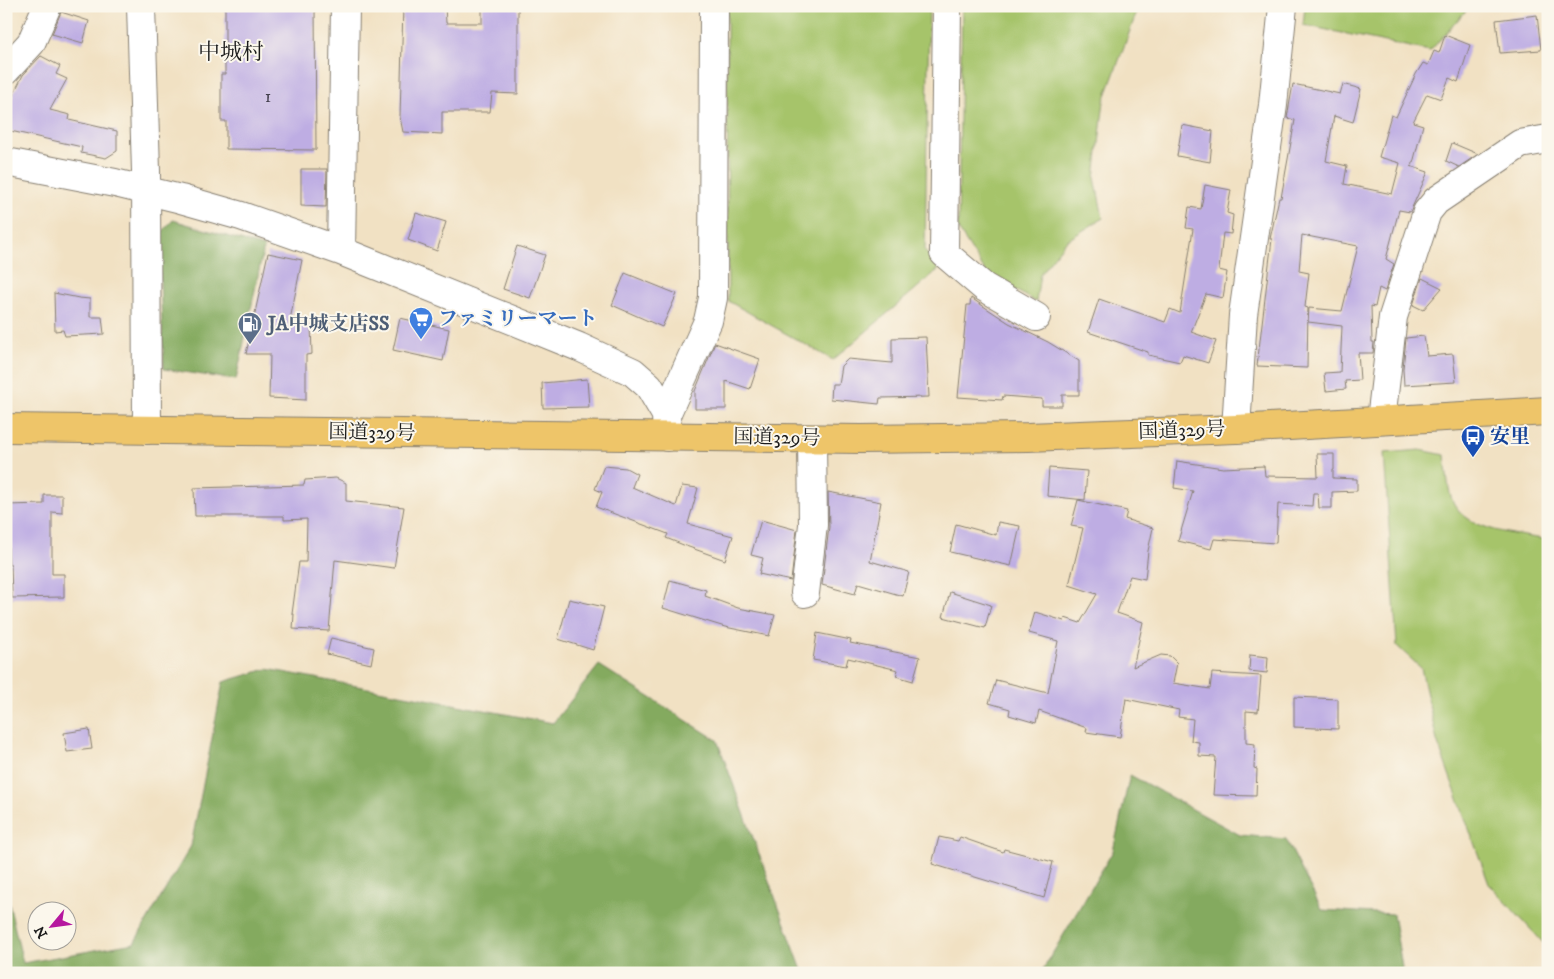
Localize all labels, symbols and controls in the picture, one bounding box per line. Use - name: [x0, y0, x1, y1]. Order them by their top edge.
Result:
- district label: 中城村: [198, 39, 264, 66]
- house number: 1: [265, 86, 271, 108]
- supermarket icon: ファミリーマート: [408, 306, 434, 340]
- place label: ファミリーマート: [438, 307, 598, 332]
- fuel station icon: JA中城支店SS: [237, 311, 263, 345]
- place label: JA中城支店SS: [266, 312, 389, 337]
- street label: 国道329号: [1138, 417, 1226, 445]
- street label: 国道329号: [328, 420, 416, 446]
- bus stop icon: 安里: [1460, 424, 1486, 458]
- street label: 国道329号: [733, 425, 821, 451]
- place label: 安里: [1490, 425, 1530, 450]
- north arrow: [28, 902, 78, 952]
- text: N: [31, 922, 52, 941]

